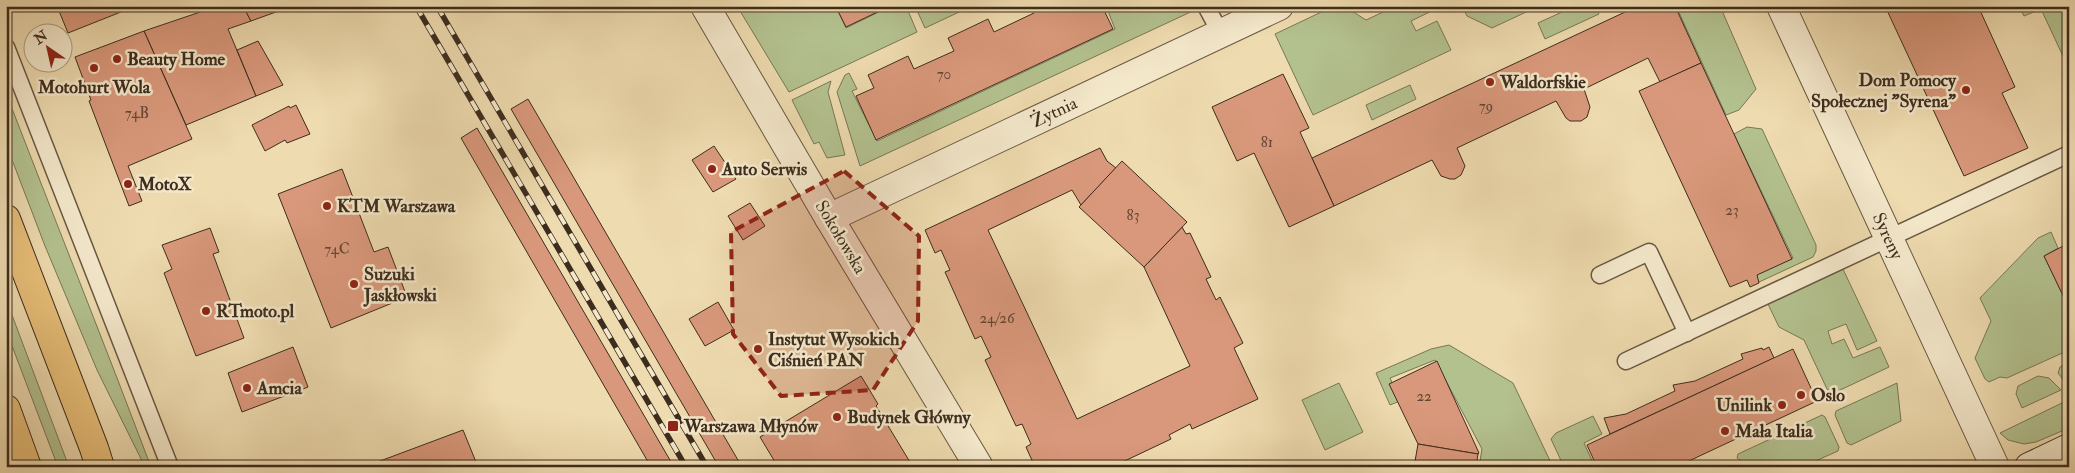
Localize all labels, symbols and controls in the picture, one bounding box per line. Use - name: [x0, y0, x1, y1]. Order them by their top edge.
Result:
- north arrow: [22, 22, 72, 72]
- text: N: [30, 27, 51, 49]
- place label: Beauty Home: [127, 48, 226, 71]
- marker: Beauty Home: [111, 53, 123, 65]
- marker: Motohurt Wola: [88, 62, 100, 74]
- house number: 70: [937, 65, 951, 84]
- place label: Dom Pomocy Społecznej "Syrena": [1811, 69, 1957, 113]
- place label: Waldorfskie: [1499, 71, 1586, 94]
- place label: Motohurt Wola: [37, 76, 151, 99]
- marker: Waldorfskie: [1484, 76, 1496, 88]
- marker: Dom Pomocy Społecznej "Syrena": [1960, 84, 1972, 96]
- street label: Żytnia: [1027, 91, 1082, 133]
- house number: 79: [1479, 97, 1493, 116]
- house number: 74B: [125, 104, 149, 123]
- house number: 81: [1261, 133, 1273, 152]
- place label: Auto Serwis: [721, 158, 807, 181]
- marker: Auto Serwis: [706, 163, 718, 175]
- place label: MotoX: [137, 173, 192, 196]
- marker: MotoX: [122, 178, 134, 190]
- place label: KTM Warszawa: [337, 195, 456, 218]
- street label: Sokołowska: [810, 196, 872, 279]
- marker: KTM Warszawa: [321, 200, 333, 212]
- house number: 23: [1725, 201, 1739, 220]
- house number: 83: [1127, 206, 1139, 225]
- street label: Syreny: [1867, 209, 1909, 264]
- house number: 74C: [324, 240, 350, 259]
- place label: Suzuki Jaskłowski: [363, 263, 437, 307]
- marker: Suzuki Jaskłowski: [348, 278, 360, 290]
- place label: RTmoto.pl: [216, 300, 294, 323]
- marker: RTmoto.pl: [200, 305, 212, 317]
- house number: 24/26: [979, 309, 1016, 328]
- place label: Instytut Wysokich Ciśnień PAN: [768, 328, 900, 372]
- marker: Instytut Wysokich Ciśnień PAN: [752, 343, 764, 355]
- place label: Amcia: [256, 377, 302, 400]
- marker: Amcia: [241, 382, 253, 394]
- place label: Oslo: [1811, 384, 1845, 407]
- house number: 22: [1416, 387, 1432, 406]
- marker: Oslo: [1795, 389, 1807, 401]
- place label: Unilink: [1716, 394, 1772, 417]
- marker: Unilink: [1776, 399, 1788, 411]
- place label: Budynek Główny: [847, 406, 971, 429]
- marker: Budynek Główny: [831, 411, 843, 423]
- place label: Warszawa Młynów: [683, 415, 819, 438]
- marker: Warszawa Młynów: [666, 419, 680, 433]
- place label: Mała Italia: [1734, 420, 1813, 443]
- marker: Mała Italia: [1719, 425, 1731, 437]

